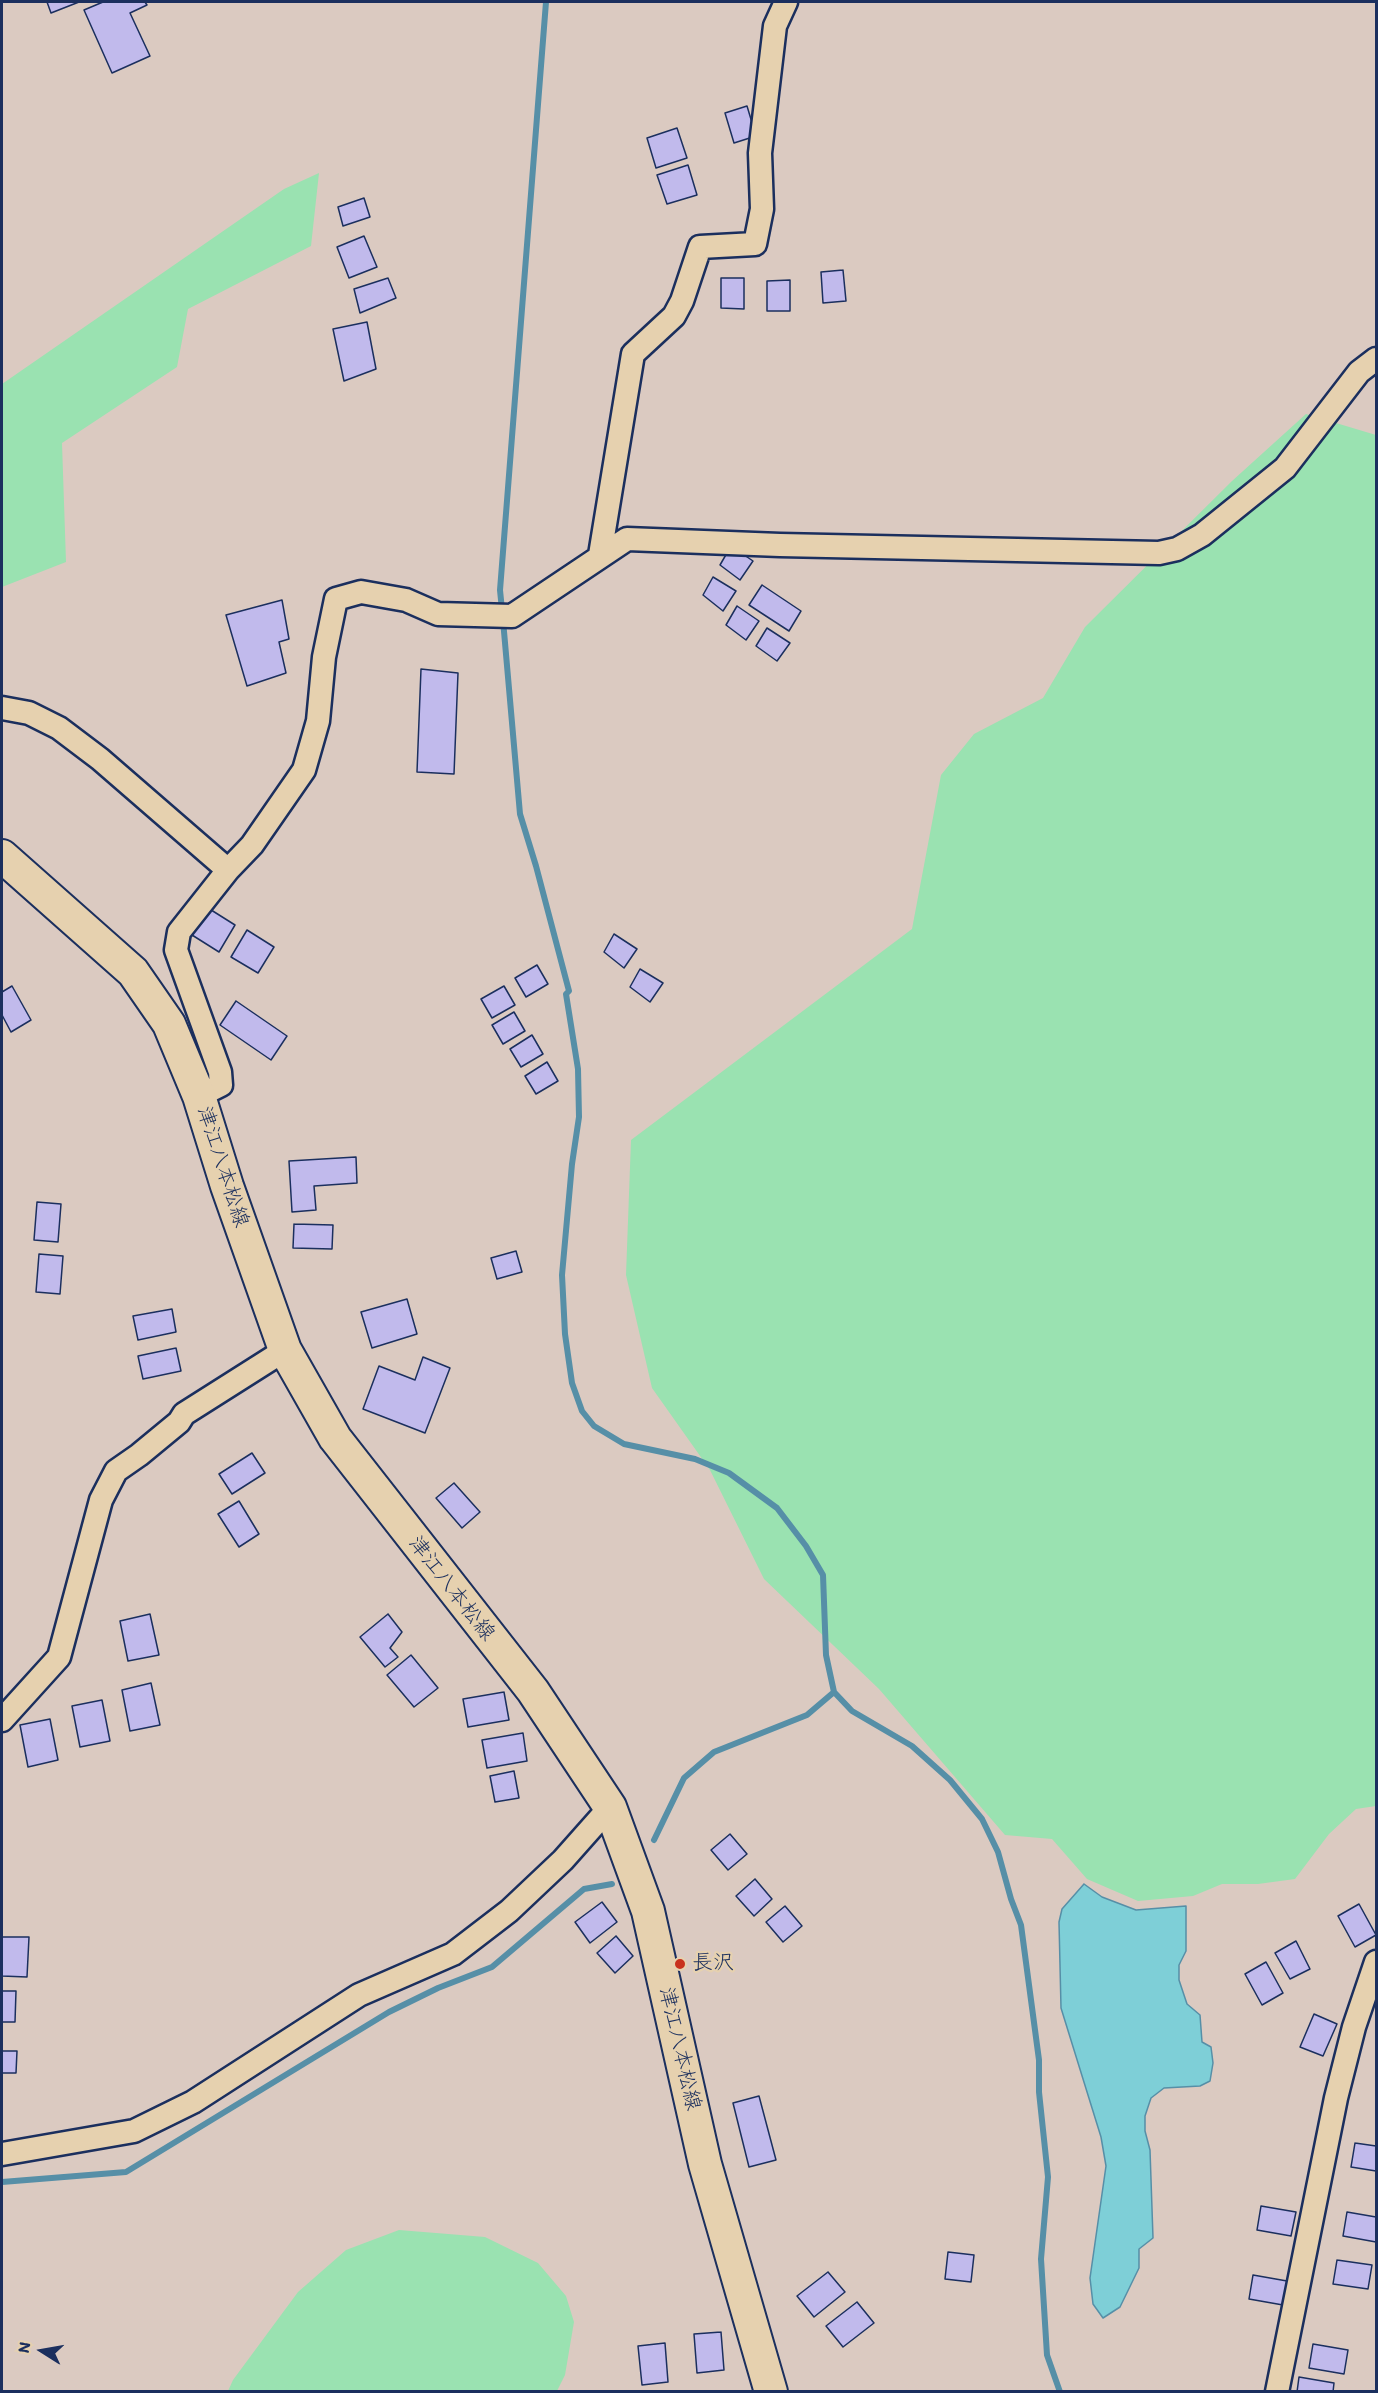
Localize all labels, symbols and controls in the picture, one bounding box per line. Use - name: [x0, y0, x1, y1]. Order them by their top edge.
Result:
- street label: 津江八本松線: [191, 1103, 253, 1231]
- street label: 津江八本松線: [402, 1532, 500, 1646]
- place label: 長沢: [692, 1951, 734, 1977]
- marker: 長沢: [673, 1957, 687, 1971]
- street label: 津江八本松線: [653, 1985, 705, 2113]
- north arrow: [12, 2321, 72, 2381]
- text: N: [13, 2340, 34, 2355]

